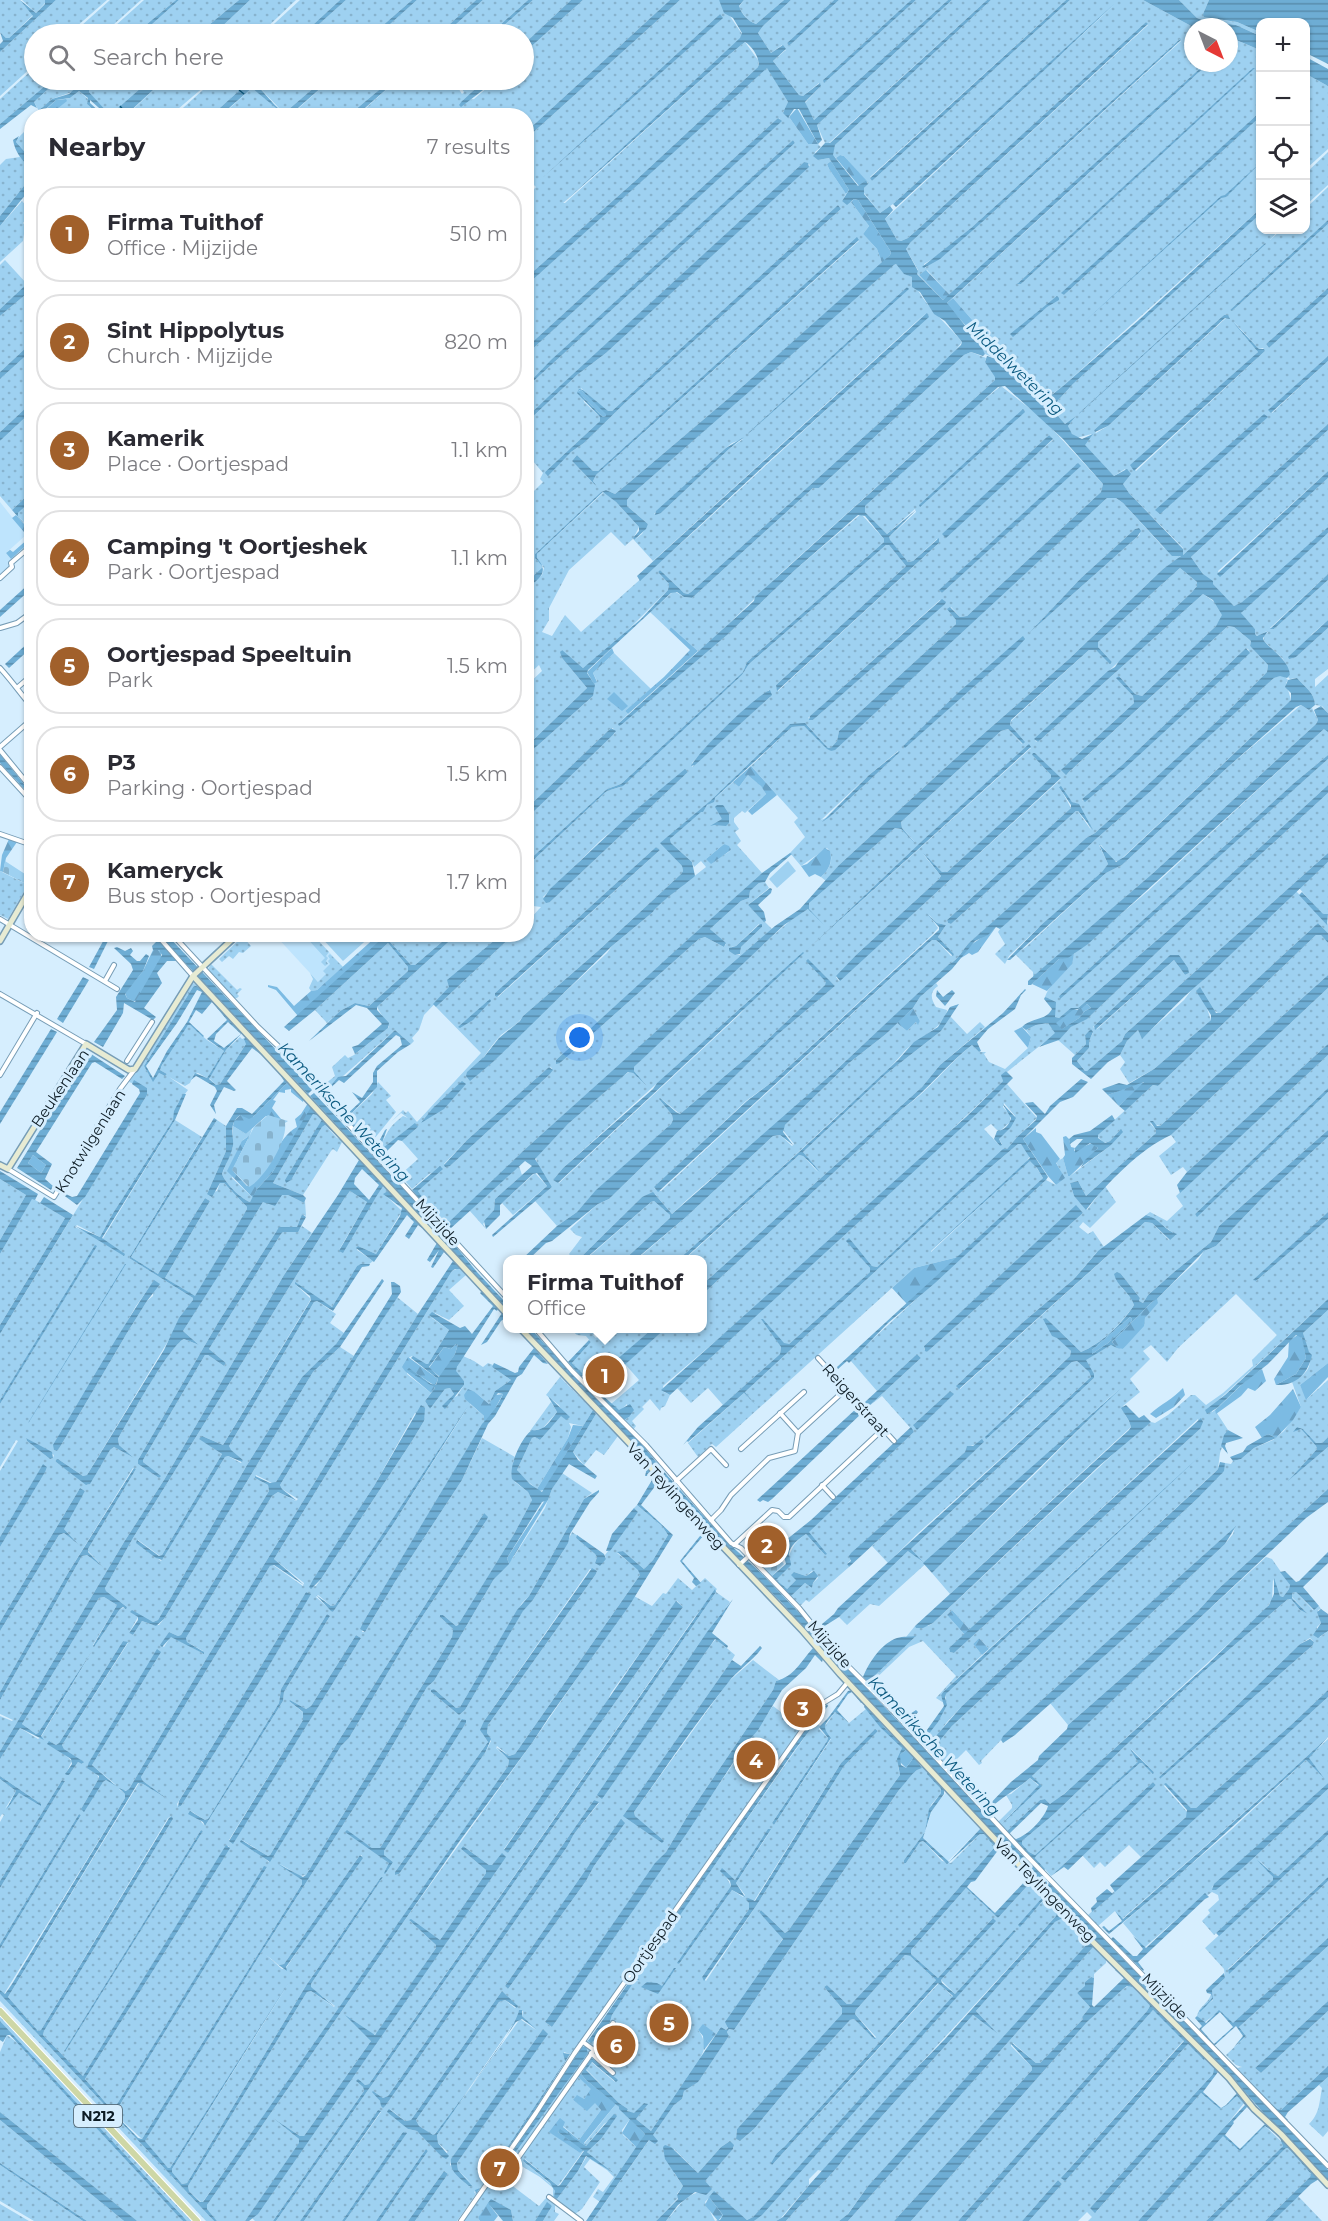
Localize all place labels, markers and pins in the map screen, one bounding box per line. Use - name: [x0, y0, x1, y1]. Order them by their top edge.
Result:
- pin: 1: [586, 1352, 624, 1398]
- pin: 2: [748, 1522, 786, 1568]
- pin: 3: [784, 1686, 822, 1730]
- pin: 4: [736, 1738, 776, 1782]
- pin: 5: [650, 2000, 688, 2046]
- pin: 6: [596, 2022, 636, 2068]
- pin: 7: [480, 2146, 520, 2190]

